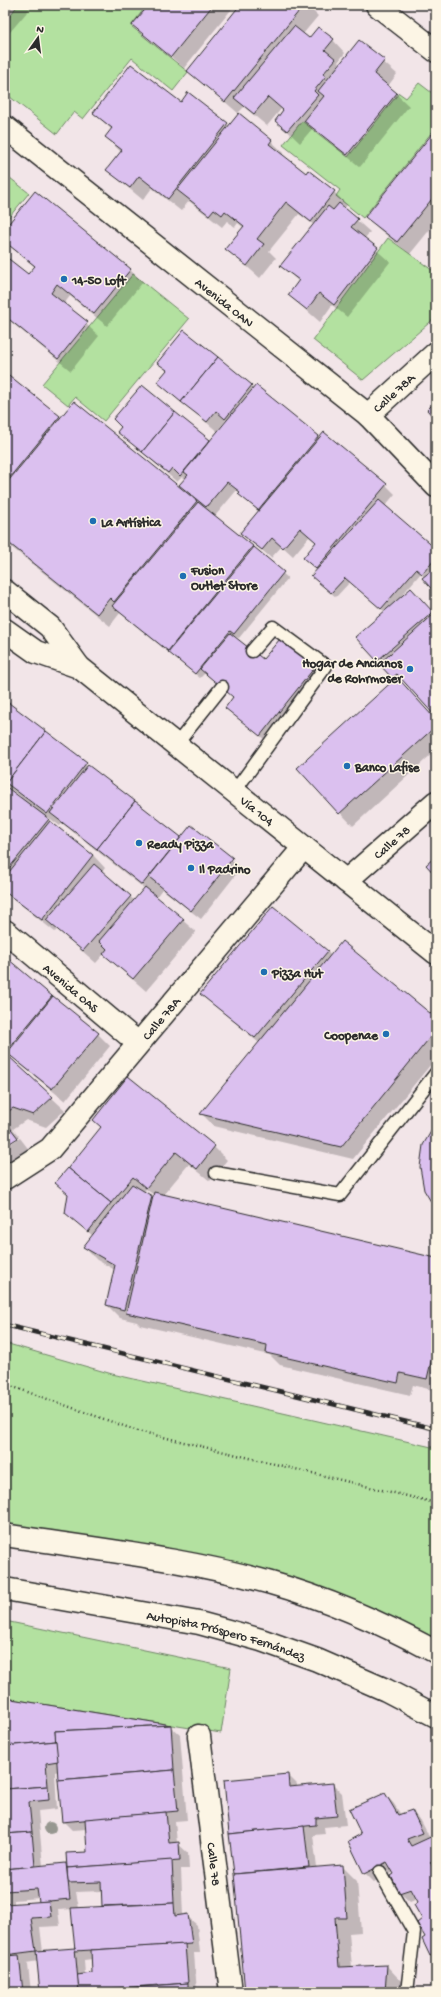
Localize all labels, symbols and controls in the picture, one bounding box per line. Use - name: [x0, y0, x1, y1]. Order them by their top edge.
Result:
- north arrow: [18, 18, 58, 58]
- text: N: [35, 24, 45, 37]
- place label: 14-50 Loft: [71, 273, 127, 289]
- marker: 14-50 Loft: [59, 274, 69, 284]
- street label: Avenida 0AN: [191, 276, 256, 331]
- street label: Calle 78A: [371, 370, 420, 417]
- marker: La Artística: [88, 516, 98, 526]
- place label: La Artística: [101, 516, 162, 531]
- place label: Fusion Outlet Store: [190, 564, 259, 594]
- marker: Fusion Outlet Store: [178, 571, 188, 581]
- place label: Hogar de Ancianos de Rohrmoser: [302, 657, 403, 687]
- marker: Hogar de Ancianos de Rohrmoser: [405, 664, 415, 674]
- place label: Banco Lafise: [354, 760, 421, 776]
- marker: Banco Lafise: [342, 761, 352, 771]
- street label: Vía 104: [235, 793, 276, 830]
- street label: Calle 78: [371, 823, 414, 863]
- marker: Ready Pizza: [134, 838, 144, 848]
- place label: Ready Pizza: [146, 838, 214, 853]
- marker: Il Padrino: [186, 863, 196, 873]
- place label: Il Padrino: [199, 863, 251, 878]
- street label: Avenida 0AS: [39, 961, 102, 1017]
- marker: Pizza Hut: [259, 967, 269, 977]
- place label: Pizza Hut: [271, 967, 324, 982]
- street label: Calle 78A: [140, 994, 185, 1044]
- place label: Coopenae: [323, 1029, 379, 1045]
- marker: Coopenae: [381, 1029, 391, 1039]
- street label: Autopista Próspero Fernández: [145, 1609, 308, 1666]
- street label: Calle 78: [202, 1842, 223, 1887]

